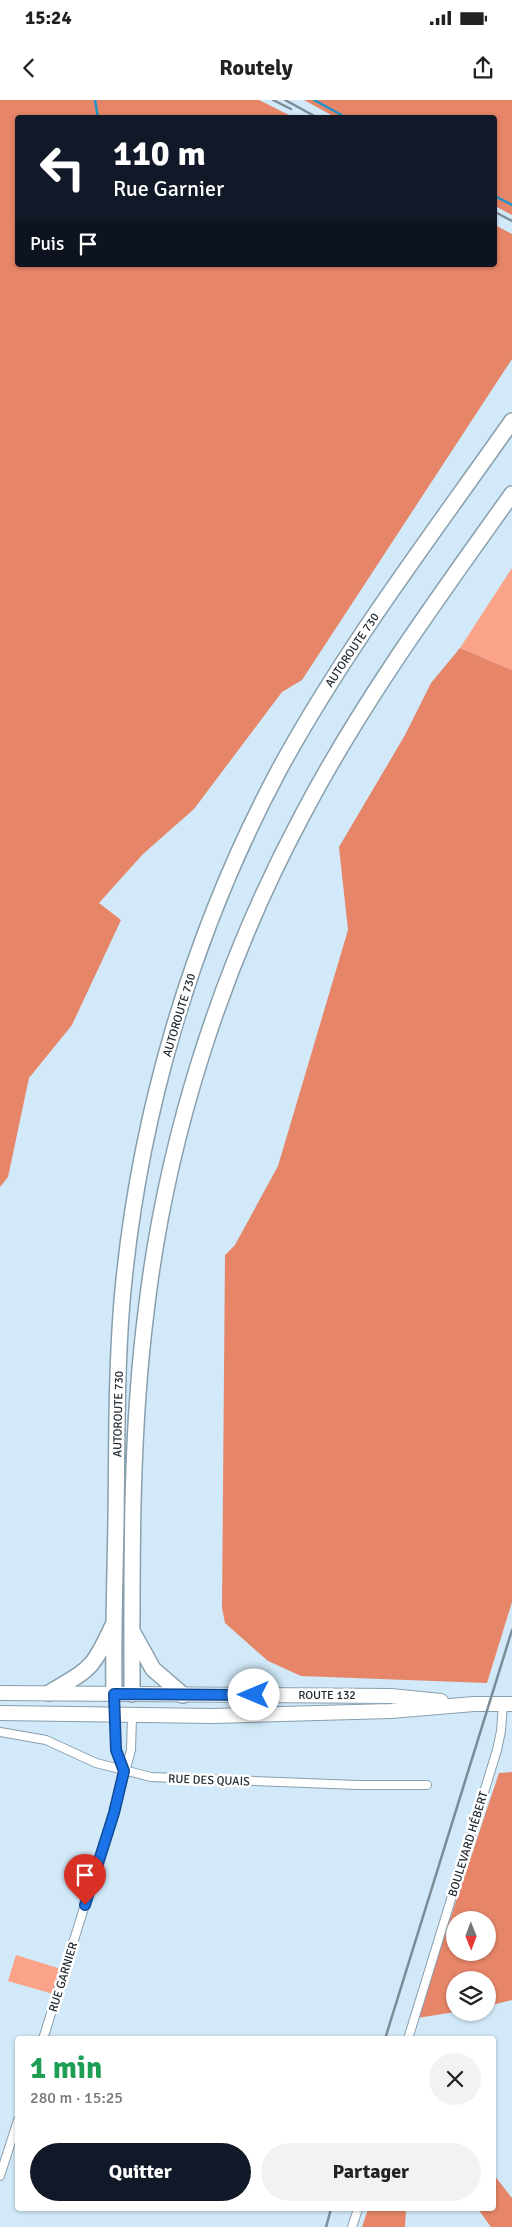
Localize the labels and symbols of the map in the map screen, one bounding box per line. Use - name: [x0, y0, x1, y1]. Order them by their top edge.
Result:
- street label: AUTOROUTE 730: [322, 610, 383, 690]
- street label: AUTOROUTE 730: [160, 972, 199, 1059]
- street label: AUTOROUTE 730: [110, 1371, 127, 1457]
- position arrow: [227, 1668, 279, 1720]
- street label: ROUTE 132: [298, 1688, 356, 1703]
- street label: RUE DES QUAIS: [168, 1772, 250, 1789]
- street label: BOULEVARD HÉBERT: [445, 1790, 492, 1899]
- pin: [64, 1854, 106, 1905]
- north arrow: [446, 1911, 496, 1961]
- street label: RUE GARNIER: [46, 1940, 81, 2014]

